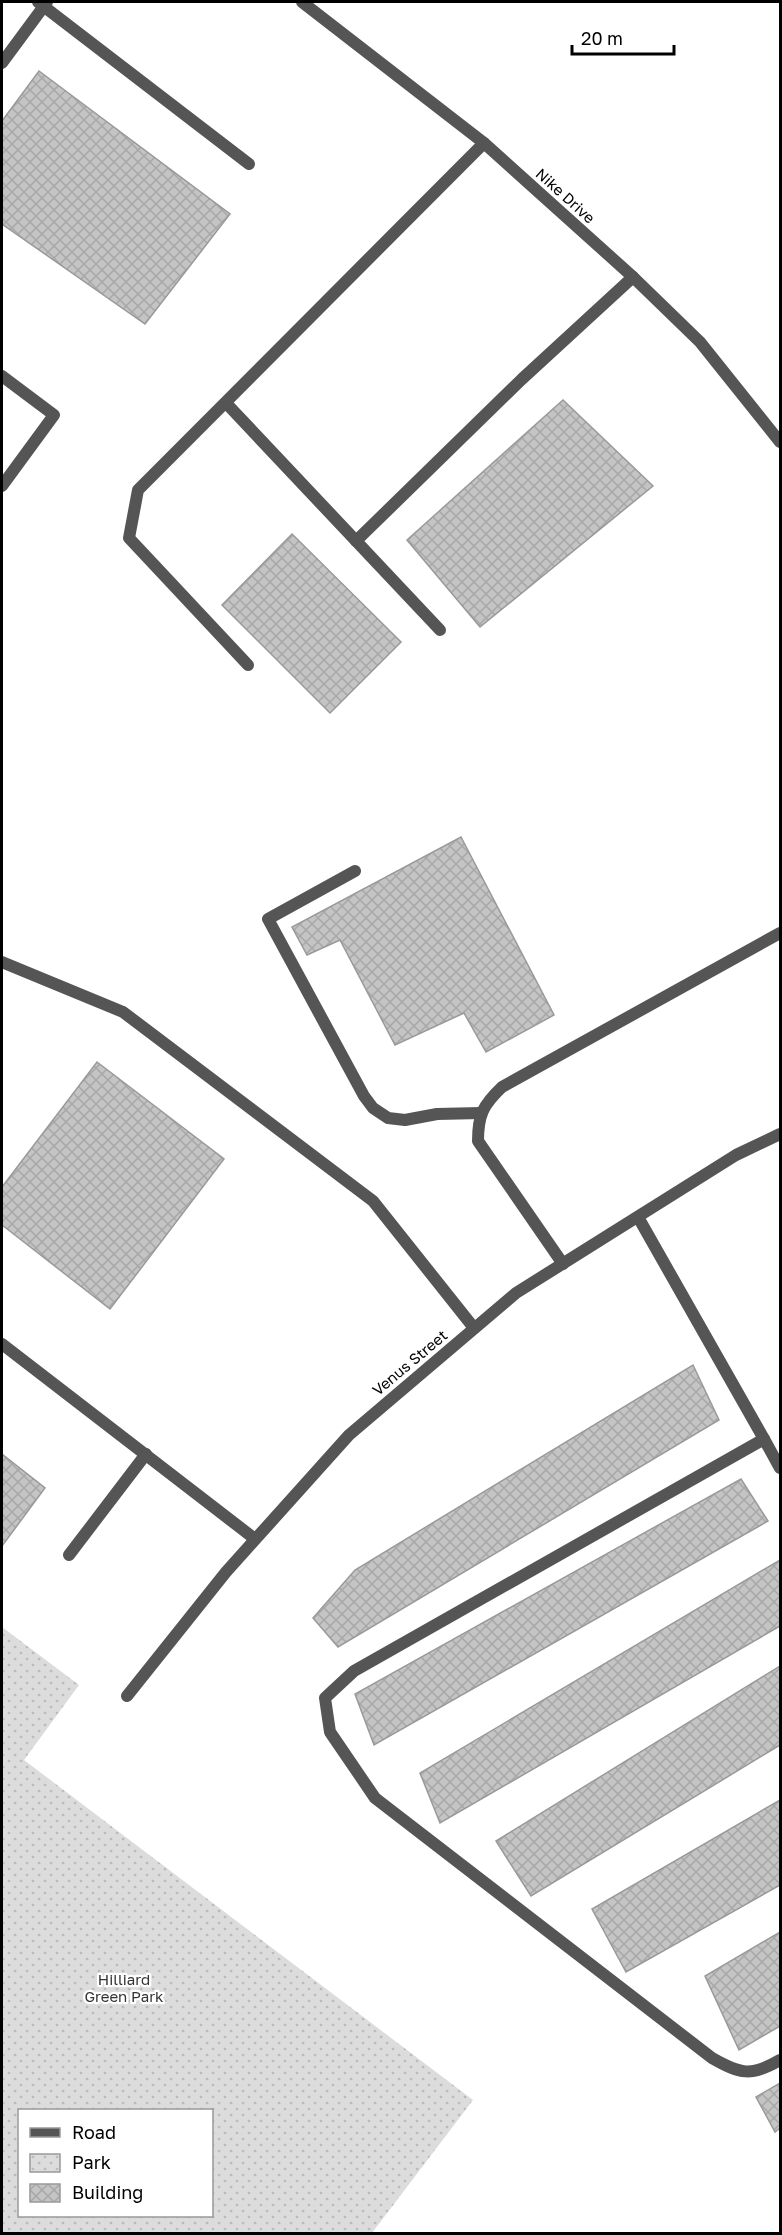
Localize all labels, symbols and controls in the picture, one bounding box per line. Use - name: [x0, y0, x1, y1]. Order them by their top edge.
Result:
- scale bar: [572, 18, 674, 56]
- text: 20 m: [581, 27, 623, 49]
- street label: Nike Drive: [532, 164, 599, 227]
- street label: Venus Street: [368, 1326, 450, 1399]
- park label: Hilliard Green Park: [84, 1970, 164, 2005]
- legend: [18, 2109, 213, 2217]
- text: Road: [72, 2121, 116, 2143]
- text: Park: [72, 2151, 111, 2173]
- text: Building: [72, 2181, 143, 2203]

